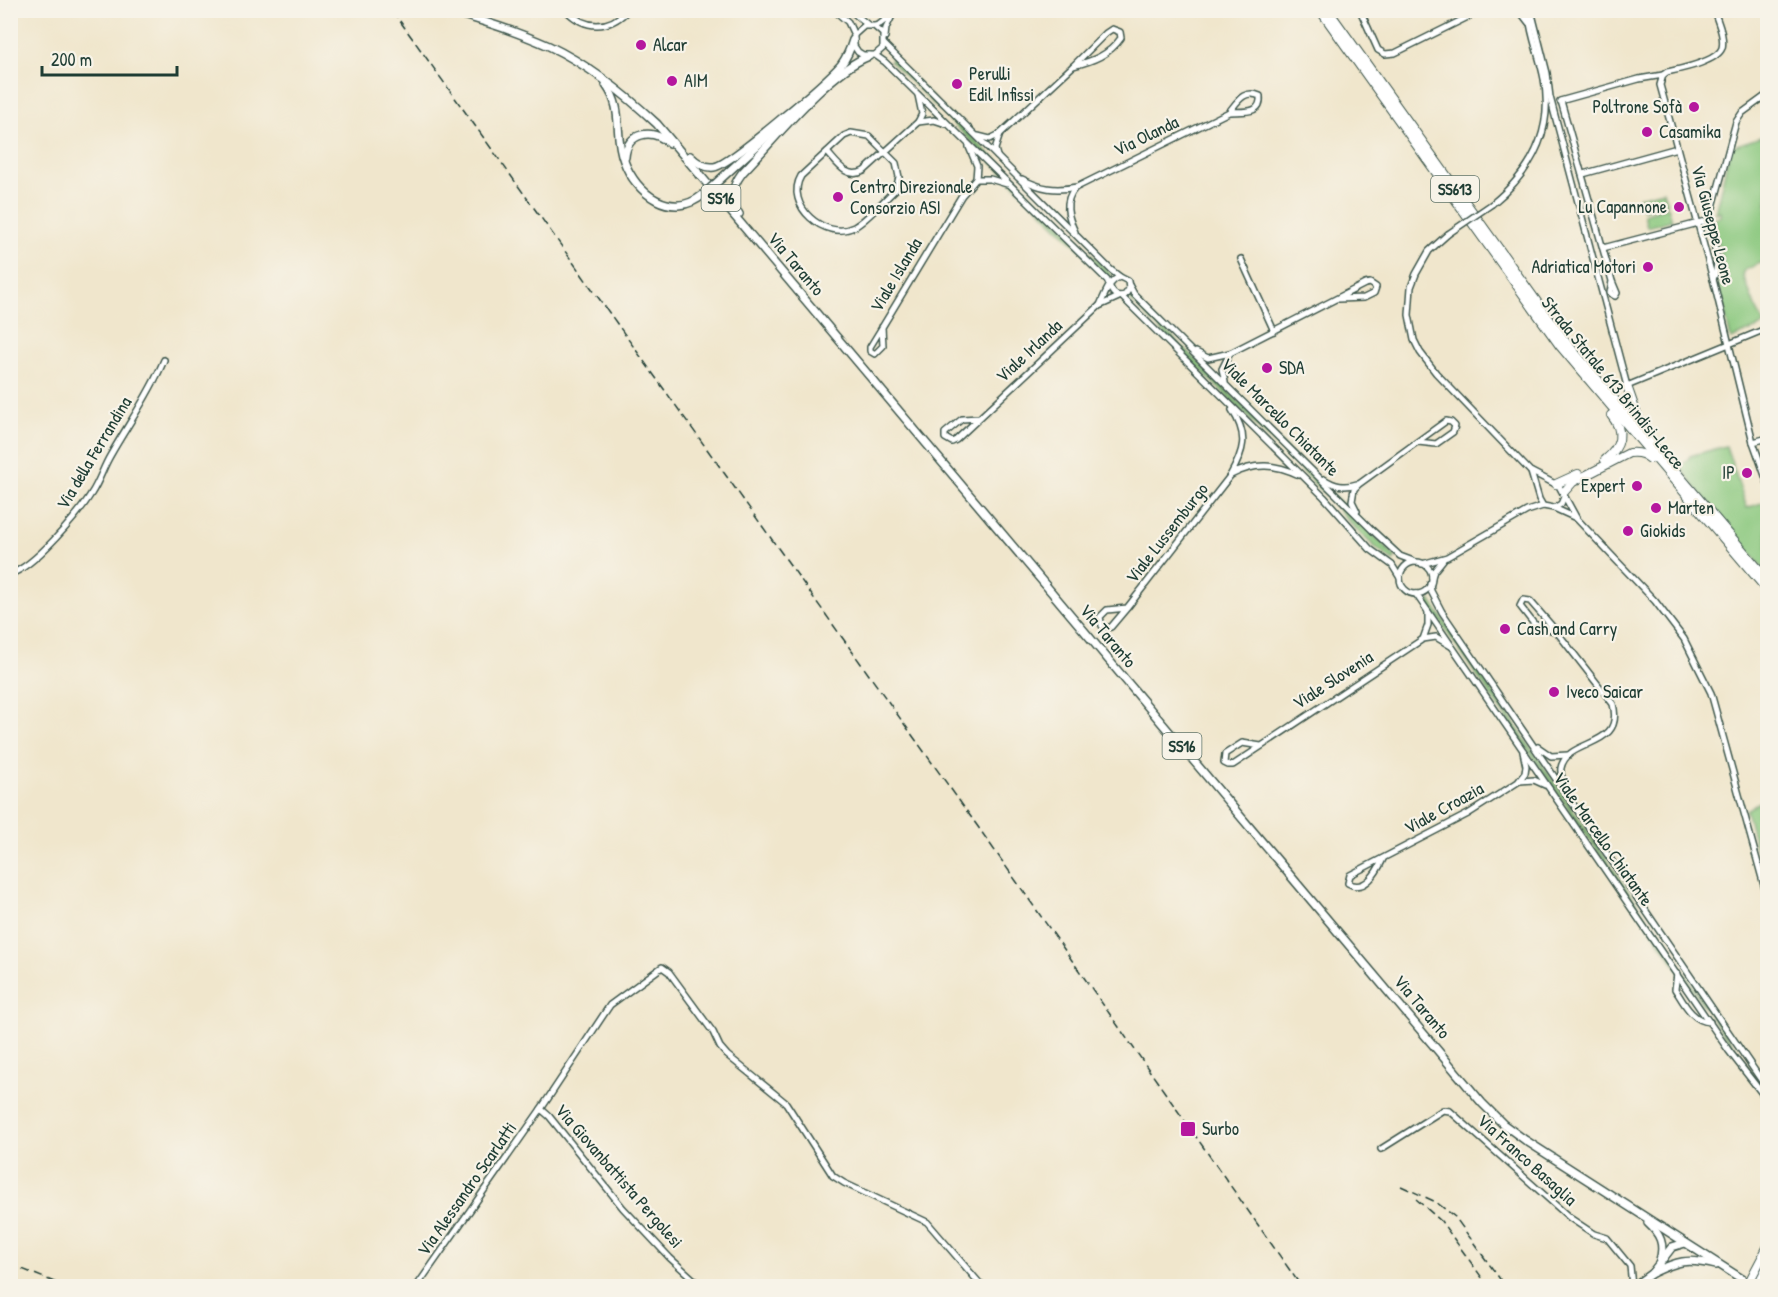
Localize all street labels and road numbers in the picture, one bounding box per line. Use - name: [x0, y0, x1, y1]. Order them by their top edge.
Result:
- street label: Via Olanda: [1109, 109, 1182, 162]
- street label: Via Giuseppe Leone: [1686, 163, 1741, 287]
- road number: SS613: [1431, 176, 1479, 202]
- road number: SS16: [702, 185, 740, 211]
- street label: Via Taranto: [762, 226, 831, 301]
- street label: Viale Islanda: [864, 233, 928, 317]
- street label: Strada Statale 613 Brindisi-Lecce: [1536, 291, 1691, 474]
- street label: Viale Irlanda: [990, 313, 1067, 388]
- street label: Viale Marcello Chiatante: [1215, 352, 1345, 482]
- street label: Via della Ferrandina: [50, 392, 137, 514]
- street label: Viale Lussemburgo: [1119, 477, 1214, 588]
- street label: Via Taranto: [1074, 598, 1143, 673]
- street label: Viale Slovenia: [1288, 644, 1378, 715]
- road number: SS16: [1162, 733, 1202, 759]
- street label: Viale Marcello Chiatante: [1548, 767, 1659, 911]
- street label: Viale Croazia: [1400, 775, 1488, 840]
- street label: Via Taranto: [1388, 969, 1457, 1044]
- street label: Via Giovanbattista Pergolesi: [550, 1098, 689, 1253]
- street label: Via Franco Basaglia: [1472, 1108, 1583, 1211]
- street label: Via Alessandro Scarlatti: [411, 1117, 522, 1261]

